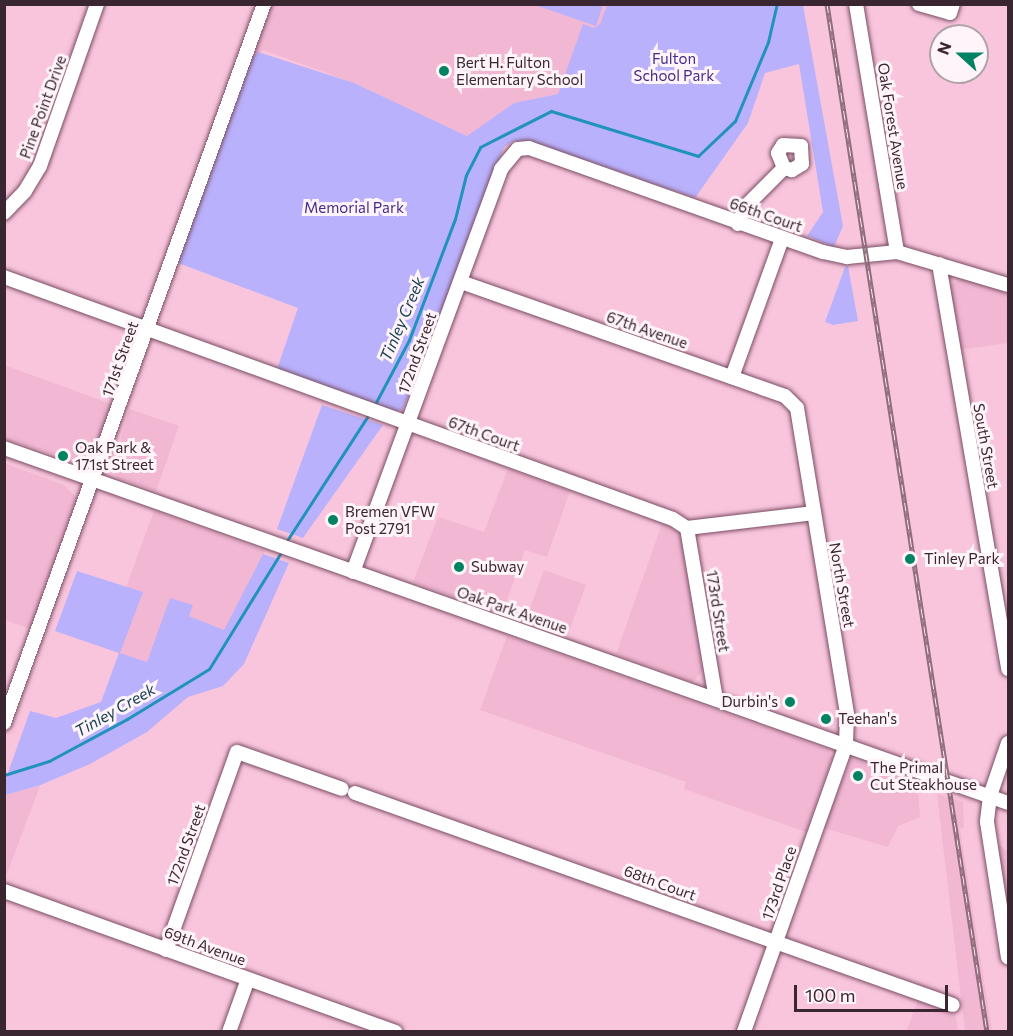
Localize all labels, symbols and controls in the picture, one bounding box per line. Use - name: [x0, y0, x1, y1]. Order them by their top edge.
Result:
- north arrow: [929, 24, 989, 84]
- text: N: [933, 39, 955, 57]
- park label: Fulton School Park: [634, 49, 714, 84]
- street label: Pine Point Drive: [16, 53, 70, 161]
- place label: Bert H. Fulton Elementary School: [456, 53, 583, 88]
- street label: Oak Forest Avenue: [874, 61, 912, 191]
- marker: Bert H. Fulton Elementary School: [437, 64, 451, 78]
- street label: 66th Court: [727, 194, 805, 236]
- park label: Memorial Park: [304, 199, 404, 217]
- water label: Tinley Creek: [376, 274, 428, 364]
- street label: 67th Avenue: [604, 308, 690, 352]
- street label: 172nd Street: [394, 310, 440, 396]
- street label: 171st Street: [98, 319, 142, 399]
- street label: South Street: [970, 402, 1002, 490]
- street label: 67th Court: [446, 413, 522, 455]
- place label: Oak Park & 171st Street: [75, 438, 154, 473]
- marker: Oak Park & 171st Street: [56, 449, 70, 463]
- place label: Bremen VFW Post 2791: [345, 502, 435, 537]
- marker: Bremen VFW Post 2791: [326, 513, 340, 527]
- street label: North Street: [826, 541, 858, 629]
- marker: Tinley Park: [901, 550, 919, 568]
- place label: Tinley Park: [924, 550, 1000, 568]
- place label: Subway: [471, 558, 524, 576]
- marker: Subway: [452, 560, 466, 574]
- street label: 173rd Street: [703, 569, 733, 653]
- street label: Oak Park Avenue: [455, 583, 569, 637]
- water label: Tinley Creek: [71, 679, 159, 741]
- place label: Durbin's: [721, 693, 778, 711]
- marker: Durbin's: [783, 695, 797, 709]
- place label: Teehan's: [838, 710, 897, 728]
- marker: Teehan's: [819, 712, 833, 726]
- place label: The Primal Cut Steakhouse: [870, 758, 977, 793]
- marker: The Primal Cut Steakhouse: [851, 769, 865, 783]
- street label: 172nd Street: [163, 802, 209, 888]
- street label: 173rd Place: [758, 844, 800, 922]
- street label: 68th Court: [621, 862, 699, 904]
- street label: 69th Avenue: [162, 923, 248, 969]
- scale bar: [797, 973, 952, 1011]
- text: 100 m: [805, 984, 855, 1006]

